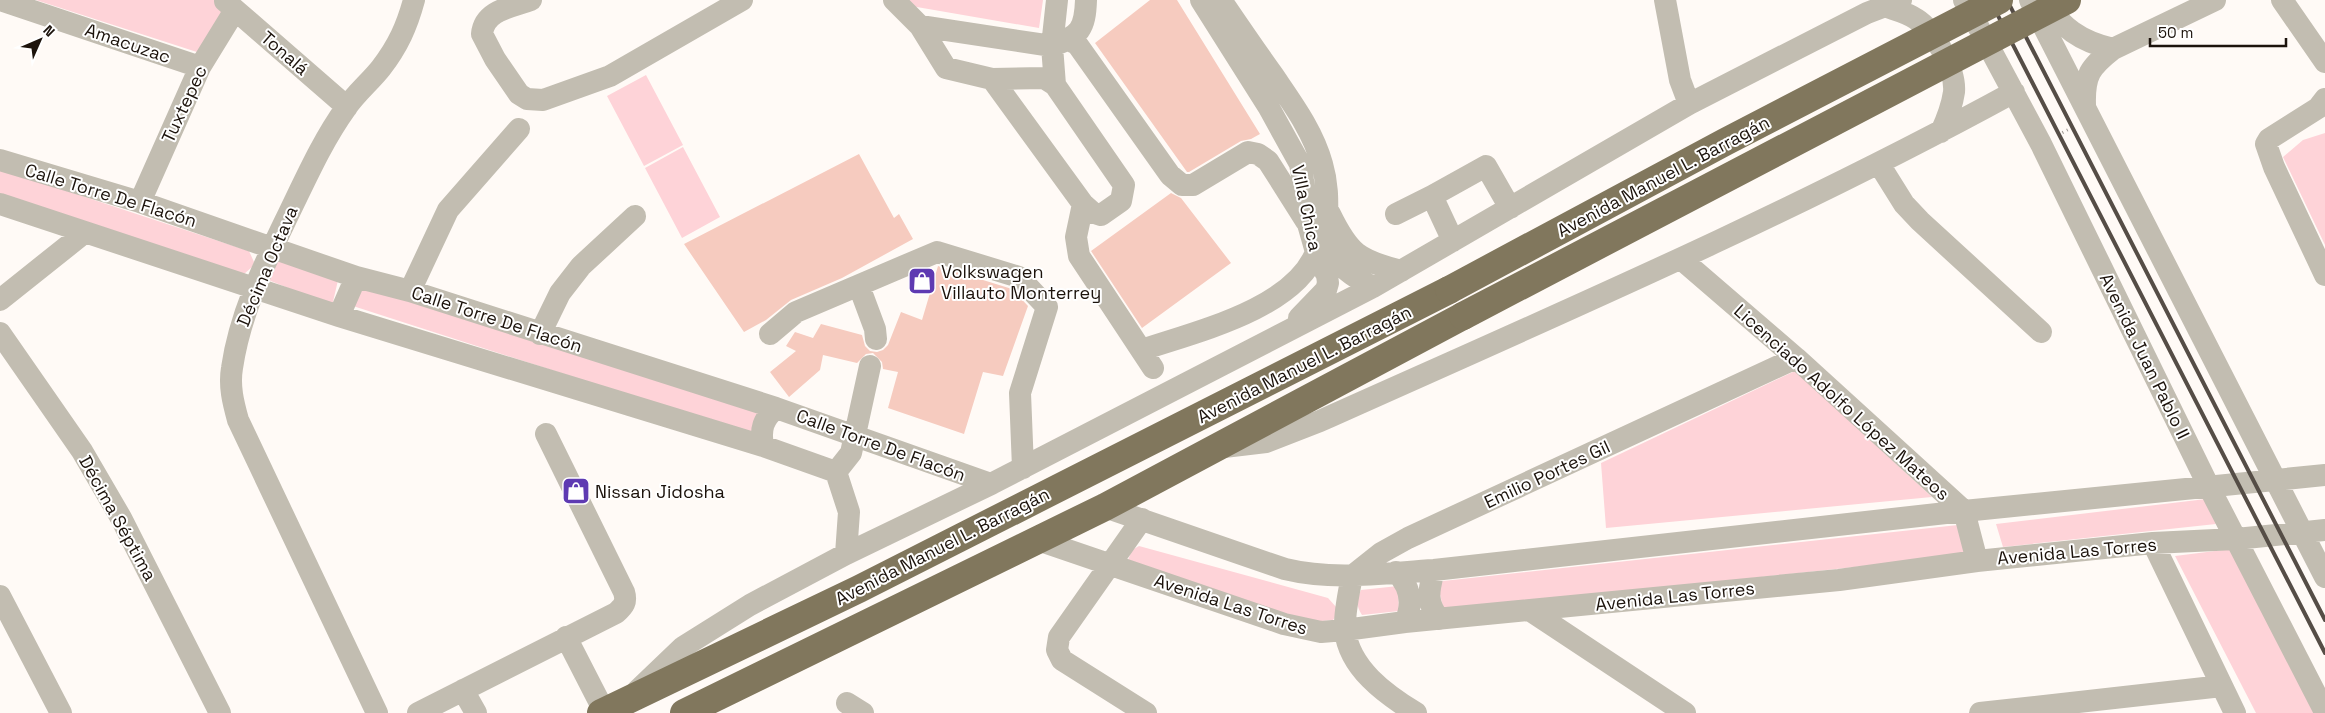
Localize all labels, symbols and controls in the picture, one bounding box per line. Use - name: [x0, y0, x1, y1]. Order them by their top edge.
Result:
- north arrow: [15, 15, 65, 65]
- scale bar: [2150, 15, 2286, 47]
- street label: Amacuzac: [82, 18, 174, 68]
- text: N: [40, 21, 59, 40]
- text: 50 m: [2158, 23, 2193, 42]
- street label: Tonalá: [256, 26, 314, 80]
- street label: Tuxtepec: [156, 62, 212, 146]
- street label: Avenida Manuel L. Barragán: [1553, 110, 1773, 242]
- street label: Calle Torre De Flacón: [22, 158, 200, 232]
- street label: Villa Chica: [1287, 163, 1327, 253]
- street label: Décima Octava: [231, 202, 303, 330]
- place label: Volkswagen Villauto Monterrey: [941, 260, 1101, 304]
- shop icon: Volkswagen Villauto Monterrey: [907, 266, 937, 296]
- street label: Avenida Juan Pablo II: [2095, 269, 2195, 443]
- street label: Calle Torre De Flacón: [409, 281, 585, 357]
- street label: Licenciado Adolfo López Mateos: [1729, 299, 1955, 505]
- street label: Avenida Manuel L. Barragán: [1193, 300, 1415, 428]
- street label: Calle Torre De Flacón: [793, 404, 969, 486]
- street label: Emilio Portes Gil: [1480, 435, 1614, 513]
- street label: Décima Séptima: [74, 451, 162, 585]
- shop icon: Nissan Jidosha: [561, 476, 591, 506]
- place label: Nissan Jidosha: [595, 480, 725, 503]
- street label: Avenida Manuel L. Barragán: [831, 482, 1053, 610]
- street label: Avenida Las Torres: [1996, 533, 2158, 569]
- street label: Avenida Las Torres: [1151, 568, 1311, 640]
- street label: Avenida Las Torres: [1594, 576, 1756, 616]

